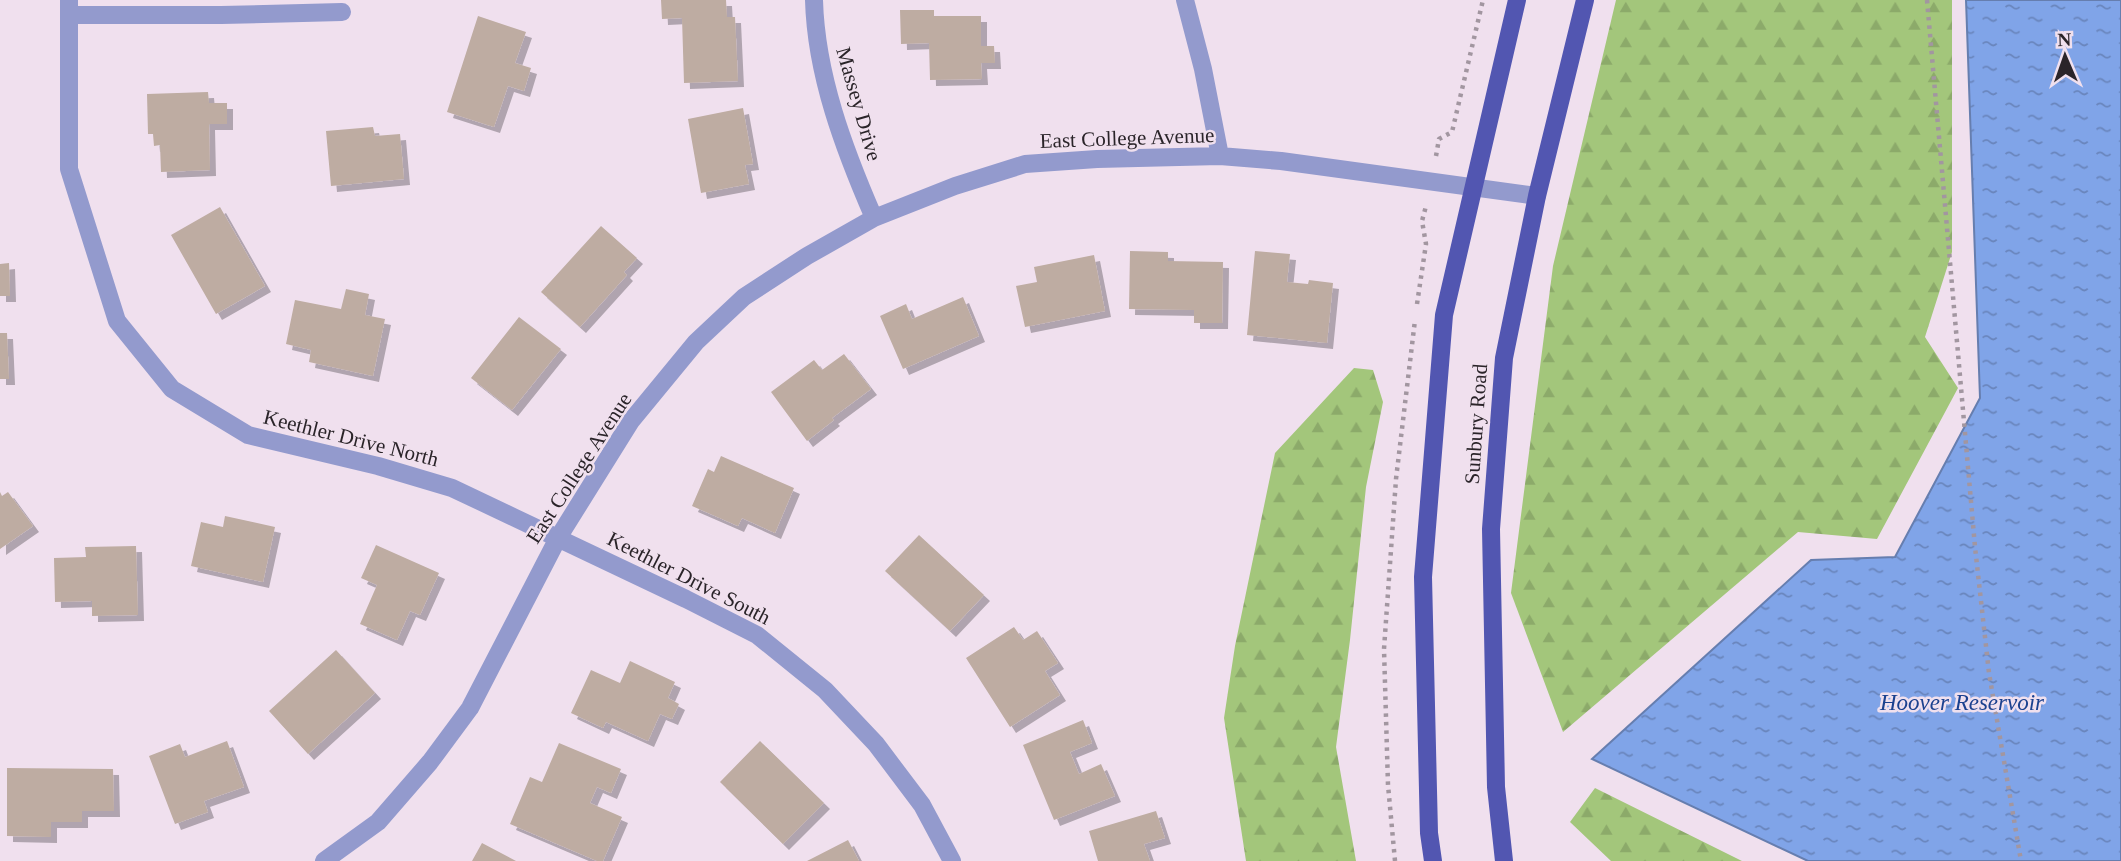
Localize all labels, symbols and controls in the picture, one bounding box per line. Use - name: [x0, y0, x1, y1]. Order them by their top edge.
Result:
- north arrow: [2030, 21, 2100, 91]
- text: N: [2057, 29, 2072, 50]
- street label: Massey Drive: [831, 44, 887, 164]
- street label: East College Avenue: [1039, 123, 1215, 153]
- street label: Sunbury Road: [1460, 362, 1492, 485]
- street label: East College Avenue: [521, 388, 637, 548]
- street label: Keethler Drive North: [261, 405, 442, 471]
- street label: Keethler Drive South: [604, 527, 775, 630]
- water label: Hoover Reservoir: [1879, 690, 2045, 715]

